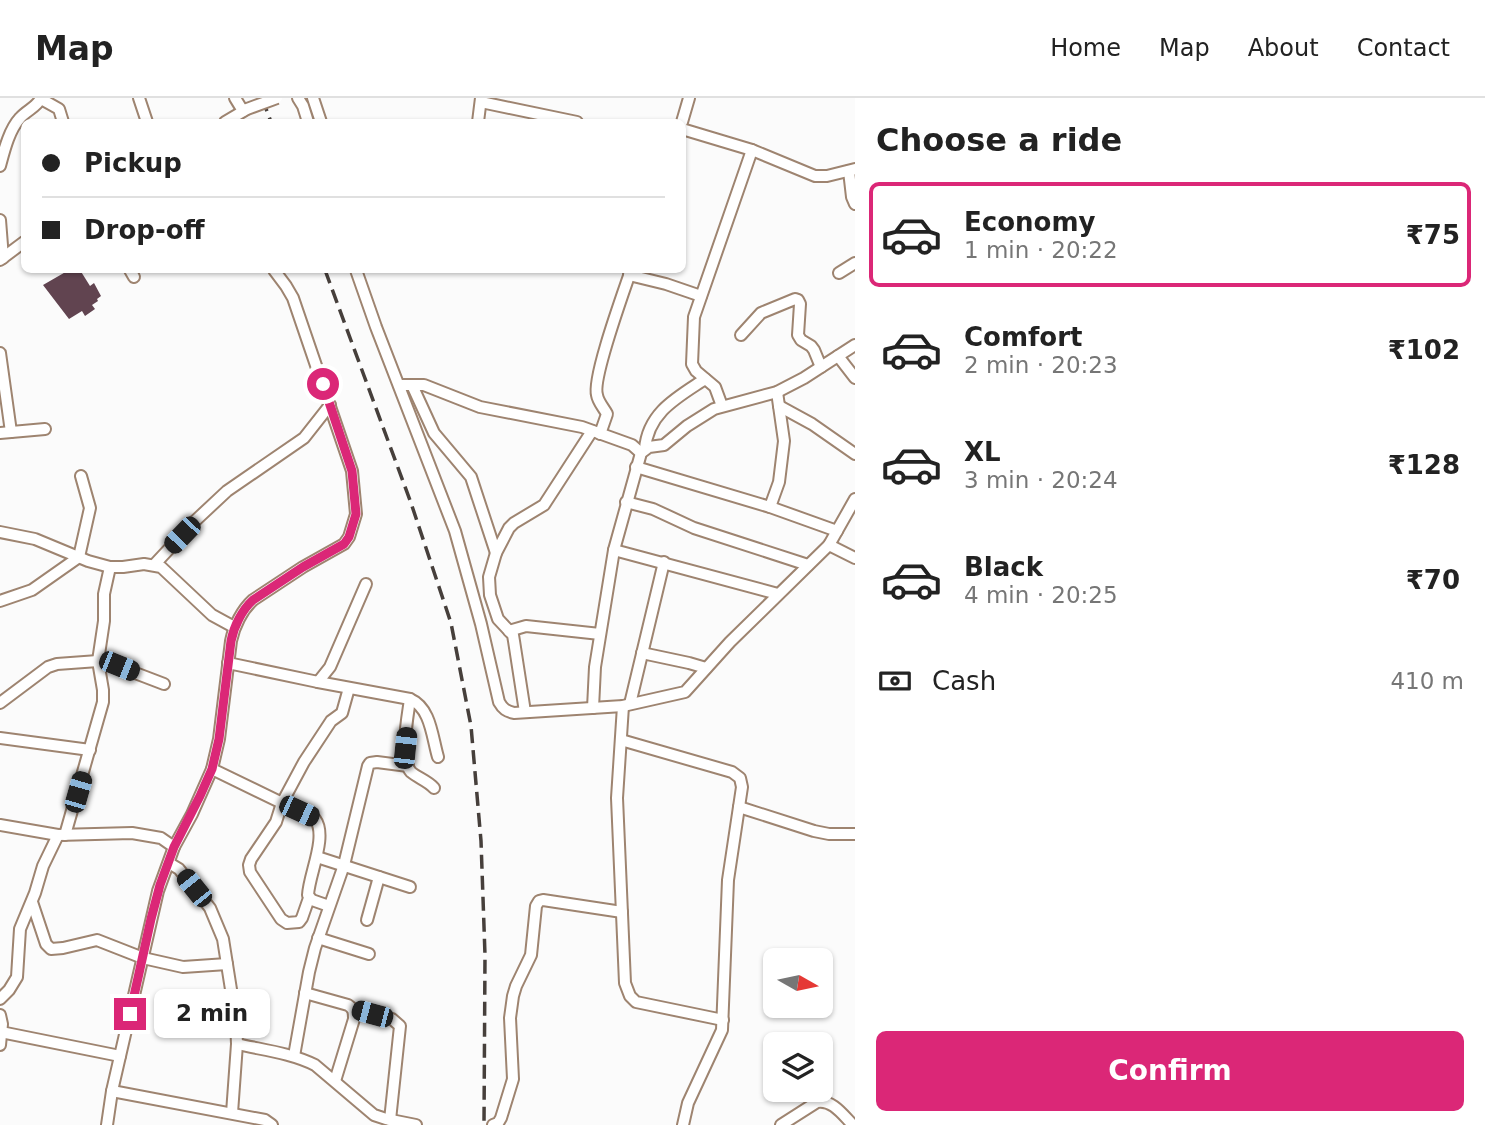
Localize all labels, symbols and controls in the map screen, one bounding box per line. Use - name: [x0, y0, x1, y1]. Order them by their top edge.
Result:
- text: Map: [35, 29, 114, 68]
- text: Home: [1050, 34, 1121, 62]
- text: Map: [1159, 34, 1210, 62]
- text: About: [1248, 34, 1319, 62]
- text: Contact: [1357, 34, 1450, 62]
- text: Choose a ride: [876, 121, 1122, 159]
- text: Pickup: [84, 148, 182, 178]
- icon: car: [880, 203, 943, 266]
- text: Economy: [964, 207, 1095, 237]
- text: Drop-off: [84, 215, 205, 245]
- text: ₹75: [1406, 220, 1460, 250]
- text: 1 min · 20:22: [964, 237, 1118, 263]
- icon: car: [880, 318, 943, 381]
- text: Comfort: [964, 322, 1082, 352]
- text: ₹102: [1388, 335, 1460, 365]
- text: 2 min · 20:23: [964, 352, 1118, 378]
- route start: [307, 368, 339, 400]
- icon: car: [880, 433, 943, 496]
- text: XL: [964, 437, 1001, 467]
- text: ₹128: [1388, 450, 1460, 480]
- text: 3 min · 20:24: [964, 467, 1118, 493]
- car: [160, 513, 205, 557]
- icon: car: [880, 548, 943, 611]
- text: Black: [964, 552, 1043, 582]
- text: ₹70: [1406, 565, 1460, 595]
- text: 4 min · 20:25: [964, 582, 1118, 608]
- car: [96, 648, 143, 684]
- icon: cash: [876, 662, 914, 700]
- text: Cash: [932, 666, 996, 696]
- text: 410 m: [1390, 668, 1464, 694]
- car: [393, 726, 418, 770]
- car: [63, 769, 94, 815]
- car: [276, 793, 323, 829]
- car: [173, 865, 216, 911]
- north arrow: [763, 948, 833, 1018]
- map controls: [763, 948, 833, 1102]
- callout: 2 min: [154, 990, 270, 1038]
- route end: [114, 998, 146, 1030]
- car: [349, 998, 396, 1030]
- text: 2 min: [176, 1000, 248, 1026]
- button: Confirm: [876, 1031, 1464, 1111]
- button: layers: [763, 1032, 833, 1102]

